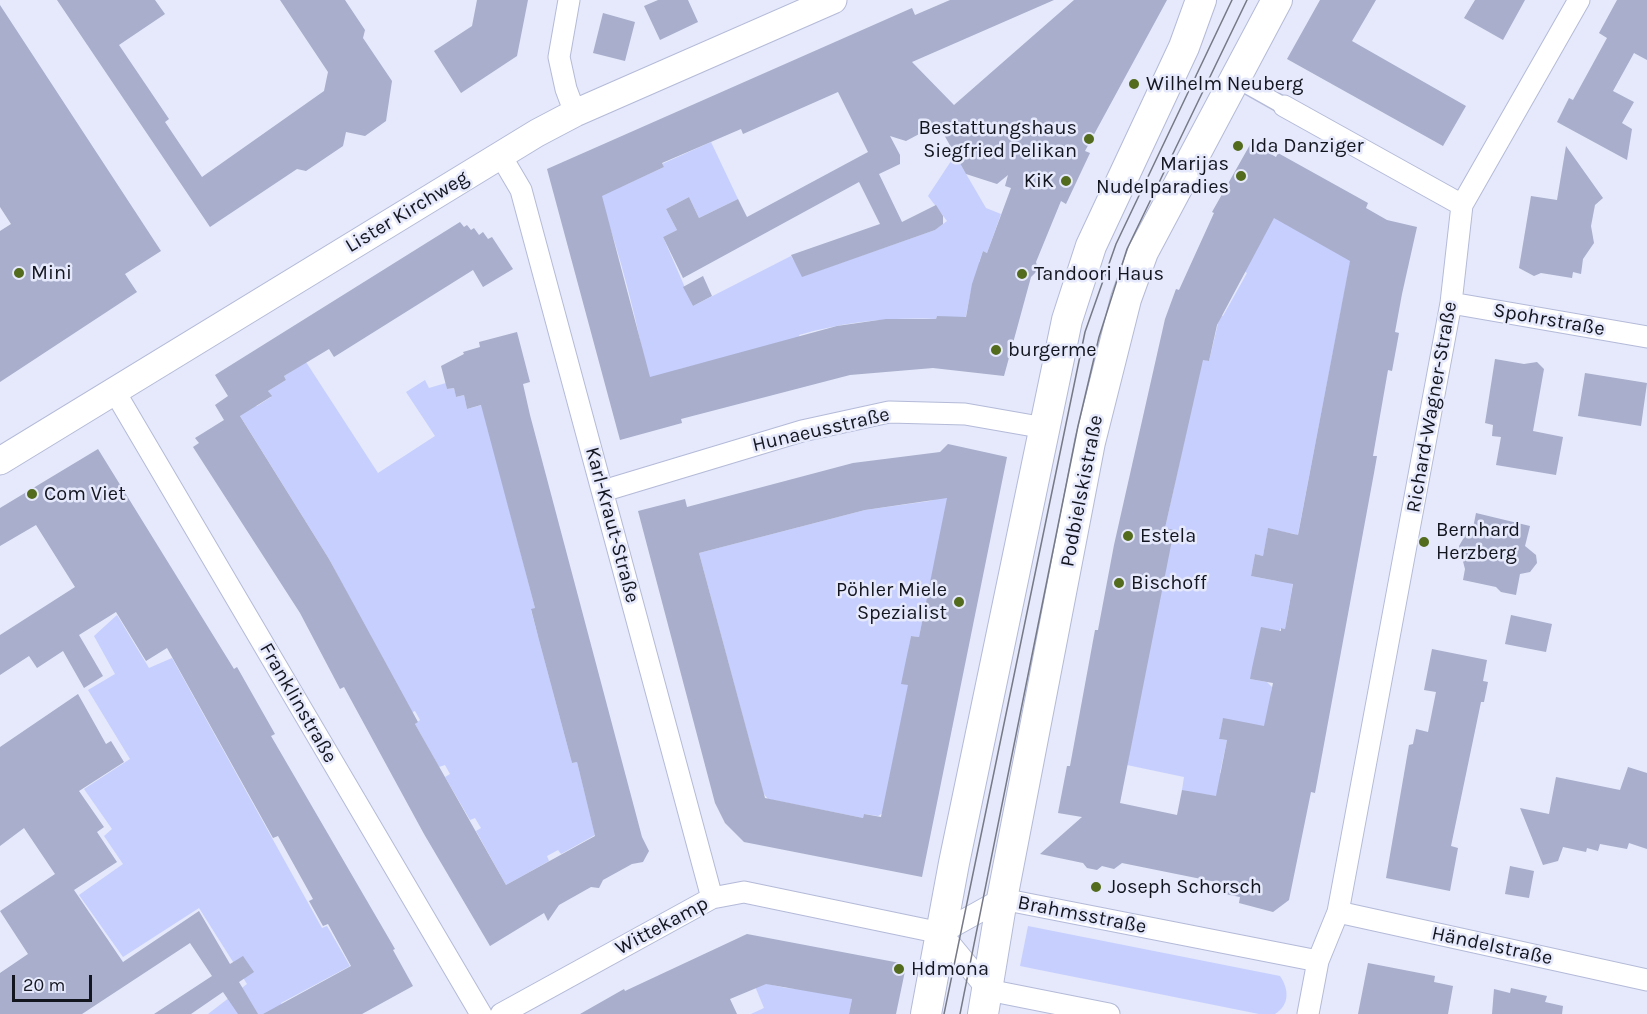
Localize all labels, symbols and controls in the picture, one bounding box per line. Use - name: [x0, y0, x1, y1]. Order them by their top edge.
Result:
- place label: Wilhelm Neuberg: [1146, 72, 1303, 96]
- marker: Wilhelm Neuberg: [1127, 77, 1141, 91]
- place label: Bestattungshaus Siegfried Pelikan: [919, 116, 1077, 163]
- marker: Bestattungshaus Siegfried Pelikan: [1082, 132, 1096, 146]
- place label: Ida Danziger: [1250, 134, 1364, 158]
- marker: Ida Danziger: [1231, 139, 1245, 153]
- place label: Marijas Nudelparadies: [1096, 152, 1229, 199]
- street label: Lister Kirchweg: [341, 166, 473, 258]
- place label: KiK: [1024, 169, 1054, 193]
- marker: Marijas Nudelparadies: [1234, 169, 1248, 183]
- marker: KiK: [1059, 174, 1073, 188]
- place label: Mini: [31, 261, 72, 285]
- place label: Tandoori Haus: [1034, 262, 1164, 286]
- marker: Mini: [12, 266, 26, 280]
- marker: Tandoori Haus: [1015, 267, 1029, 281]
- street label: Spohrstraße: [1491, 298, 1607, 342]
- street label: Richard-Wagner-Straße: [1402, 299, 1462, 515]
- place label: burgerme: [1008, 338, 1097, 362]
- marker: burgerme: [989, 343, 1003, 357]
- street label: Hunaeusstraße: [750, 403, 892, 457]
- street label: Podbielskistraße: [1056, 413, 1108, 569]
- street label: Karl-Kraut-Straße: [580, 444, 644, 606]
- place label: Com Viet: [44, 482, 126, 506]
- marker: Com Viet: [25, 487, 39, 501]
- place label: Bernhard Herzberg: [1436, 518, 1520, 565]
- place label: Estela: [1140, 524, 1196, 548]
- marker: Estela: [1121, 529, 1135, 543]
- marker: Bernhard Herzberg: [1417, 535, 1431, 549]
- place label: Bischoff: [1131, 571, 1207, 595]
- marker: Bischoff: [1112, 576, 1126, 590]
- place label: Pöhler Miele Spezialist: [836, 578, 947, 625]
- marker: Pöhler Miele Spezialist: [952, 595, 966, 609]
- street label: Franklinstraße: [254, 639, 342, 767]
- place label: Joseph Schorsch: [1108, 875, 1262, 899]
- marker: Joseph Schorsch: [1089, 880, 1103, 894]
- street label: Brahmsstraße: [1016, 891, 1148, 939]
- street label: Wittekamp: [611, 892, 713, 960]
- street label: Händelstraße: [1429, 921, 1555, 971]
- place label: Hdmona: [911, 957, 989, 981]
- marker: Hdmona: [892, 962, 906, 976]
- scale bar: [15, 963, 94, 1001]
- text: 20 m: [23, 974, 65, 996]

